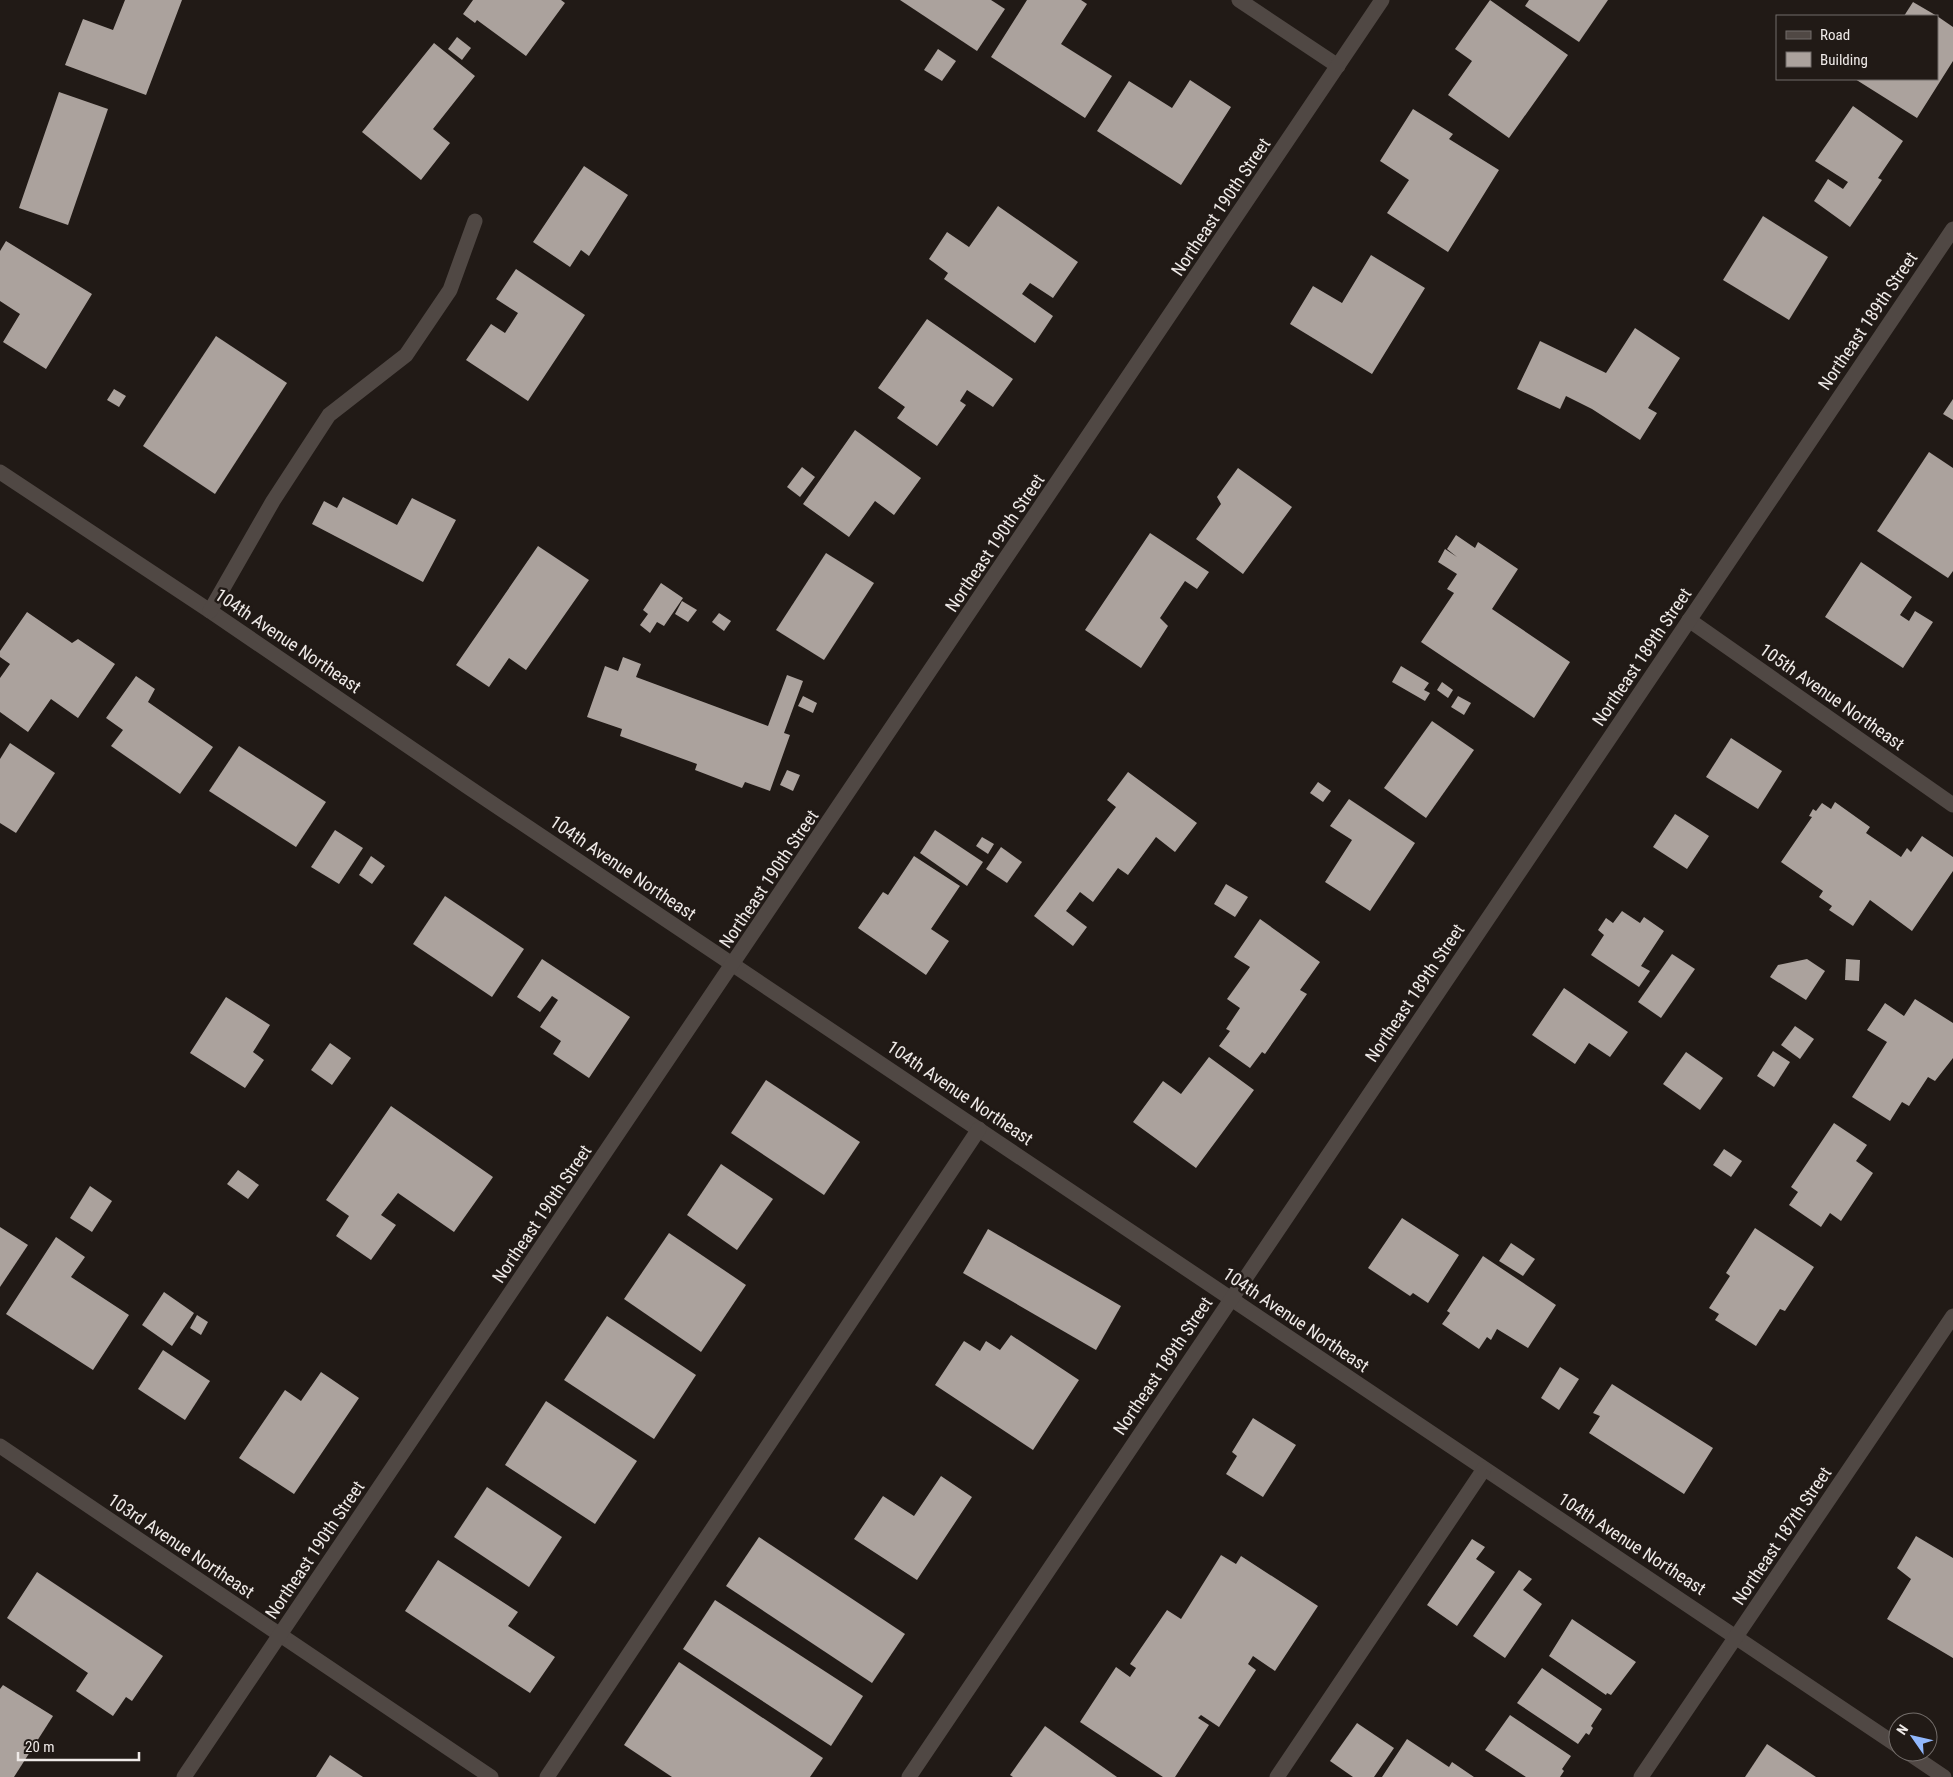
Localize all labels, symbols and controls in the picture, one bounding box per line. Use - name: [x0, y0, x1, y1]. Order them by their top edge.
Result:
- legend: [1776, 15, 1938, 80]
- text: Road: [1820, 26, 1850, 44]
- text: Building: [1820, 51, 1868, 69]
- street label: Northeast 190th Street: [1167, 134, 1275, 280]
- street label: Northeast 189th Street: [1814, 248, 1922, 394]
- street label: Northeast 190th Street: [941, 470, 1049, 616]
- street label: 104th Avenue Northeast: [211, 584, 365, 697]
- street label: Northeast 189th Street: [1588, 584, 1696, 730]
- street label: 105th Avenue Northeast: [1756, 639, 1909, 754]
- street label: Northeast 190th Street: [715, 806, 823, 952]
- street label: 104th Avenue Northeast: [546, 811, 700, 924]
- street label: Northeast 189th Street: [1361, 920, 1469, 1066]
- street label: 104th Avenue Northeast: [883, 1036, 1037, 1149]
- street label: Northeast 190th Street: [488, 1141, 596, 1287]
- street label: 104th Avenue Northeast: [1219, 1263, 1373, 1376]
- street label: Northeast 189th Street: [1109, 1293, 1217, 1439]
- street label: Northeast 187th Street: [1728, 1463, 1836, 1609]
- street label: Northeast 190th Street: [261, 1477, 369, 1623]
- street label: 104th Avenue Northeast: [1555, 1488, 1710, 1599]
- street label: 103rd Avenue Northeast: [104, 1489, 258, 1602]
- north arrow: [1888, 1712, 1938, 1762]
- text: N: [1893, 1722, 1911, 1738]
- scale bar: [18, 1730, 139, 1762]
- text: 20 m: [25, 1738, 55, 1756]

